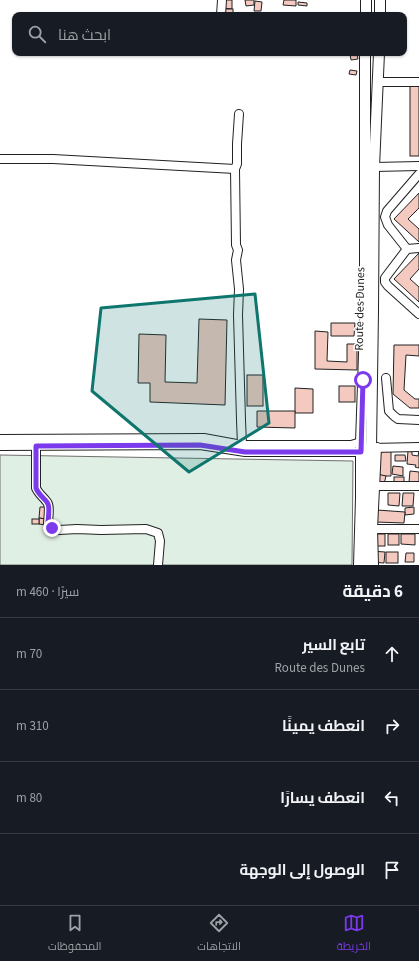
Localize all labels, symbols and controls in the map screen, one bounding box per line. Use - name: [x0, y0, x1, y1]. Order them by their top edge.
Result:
- search box: [12, 12, 407, 56]
- icon: search: [26, 23, 48, 45]
- text: ابحث هنا: [58, 25, 111, 46]
- street label: Route des Dunes: [351, 267, 369, 351]
- route start: [354, 371, 372, 389]
- route end: [43, 519, 61, 537]
- text: 6 دقيقة: [343, 580, 403, 604]
- text: سيرًا · 460 m: [16, 583, 79, 601]
- text: تابع السير: [302, 635, 365, 656]
- icon: ahead: [381, 643, 403, 665]
- text: 70 m: [16, 645, 42, 663]
- text: Route des Dunes: [275, 659, 365, 677]
- icon: right: [381, 715, 403, 737]
- text: انعطف يمينًا: [282, 716, 365, 737]
- text: 310 m: [16, 717, 49, 735]
- icon: left: [381, 787, 403, 809]
- text: انعطف يسارًا: [280, 788, 365, 809]
- text: 80 m: [16, 789, 42, 807]
- icon: arrive: [381, 859, 403, 881]
- text: الوصول إلى الوجهة: [239, 860, 365, 881]
- tab: المحفوظات: [48, 912, 101, 956]
- tab: الاتجاهات: [197, 912, 241, 956]
- tab: الخريطة: [337, 912, 371, 956]

